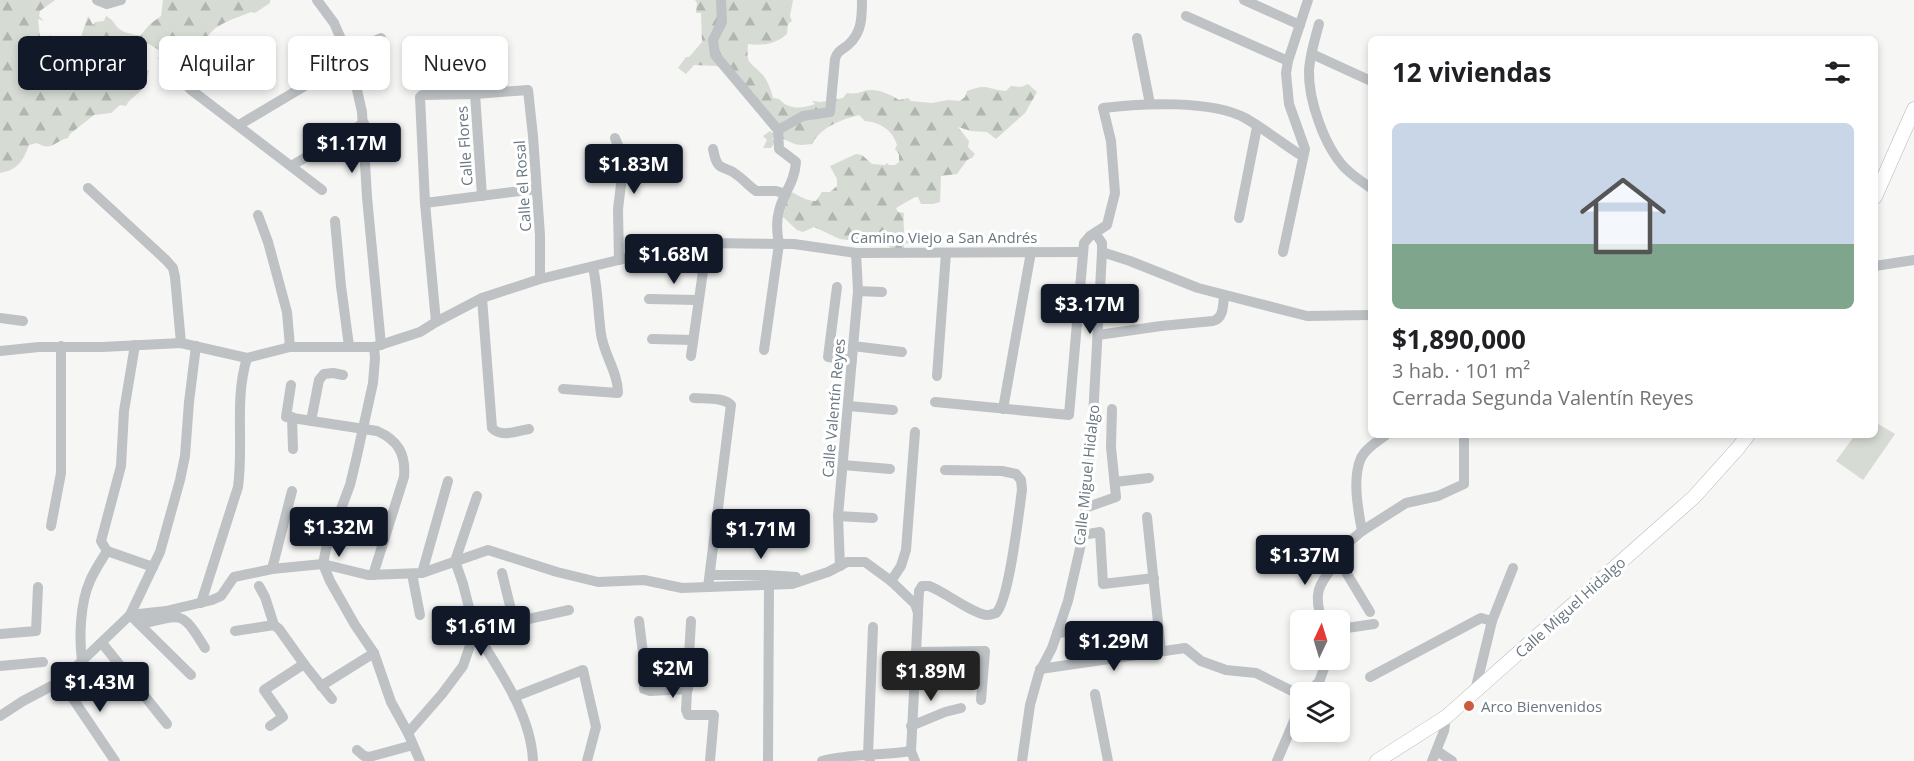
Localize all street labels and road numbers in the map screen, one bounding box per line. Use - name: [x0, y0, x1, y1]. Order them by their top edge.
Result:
- street label: Calle Flores: [451, 105, 477, 187]
- street label: Calle el Rosal: [509, 140, 535, 232]
- street label: Camino Viejo a San Andrés: [851, 227, 1037, 247]
- street label: Calle Valentín Reyes: [817, 338, 849, 478]
- street label: Calle Miguel Hidalgo: [1069, 403, 1103, 547]
- street label: Calle Miguel Hidalgo: [1511, 552, 1629, 662]

